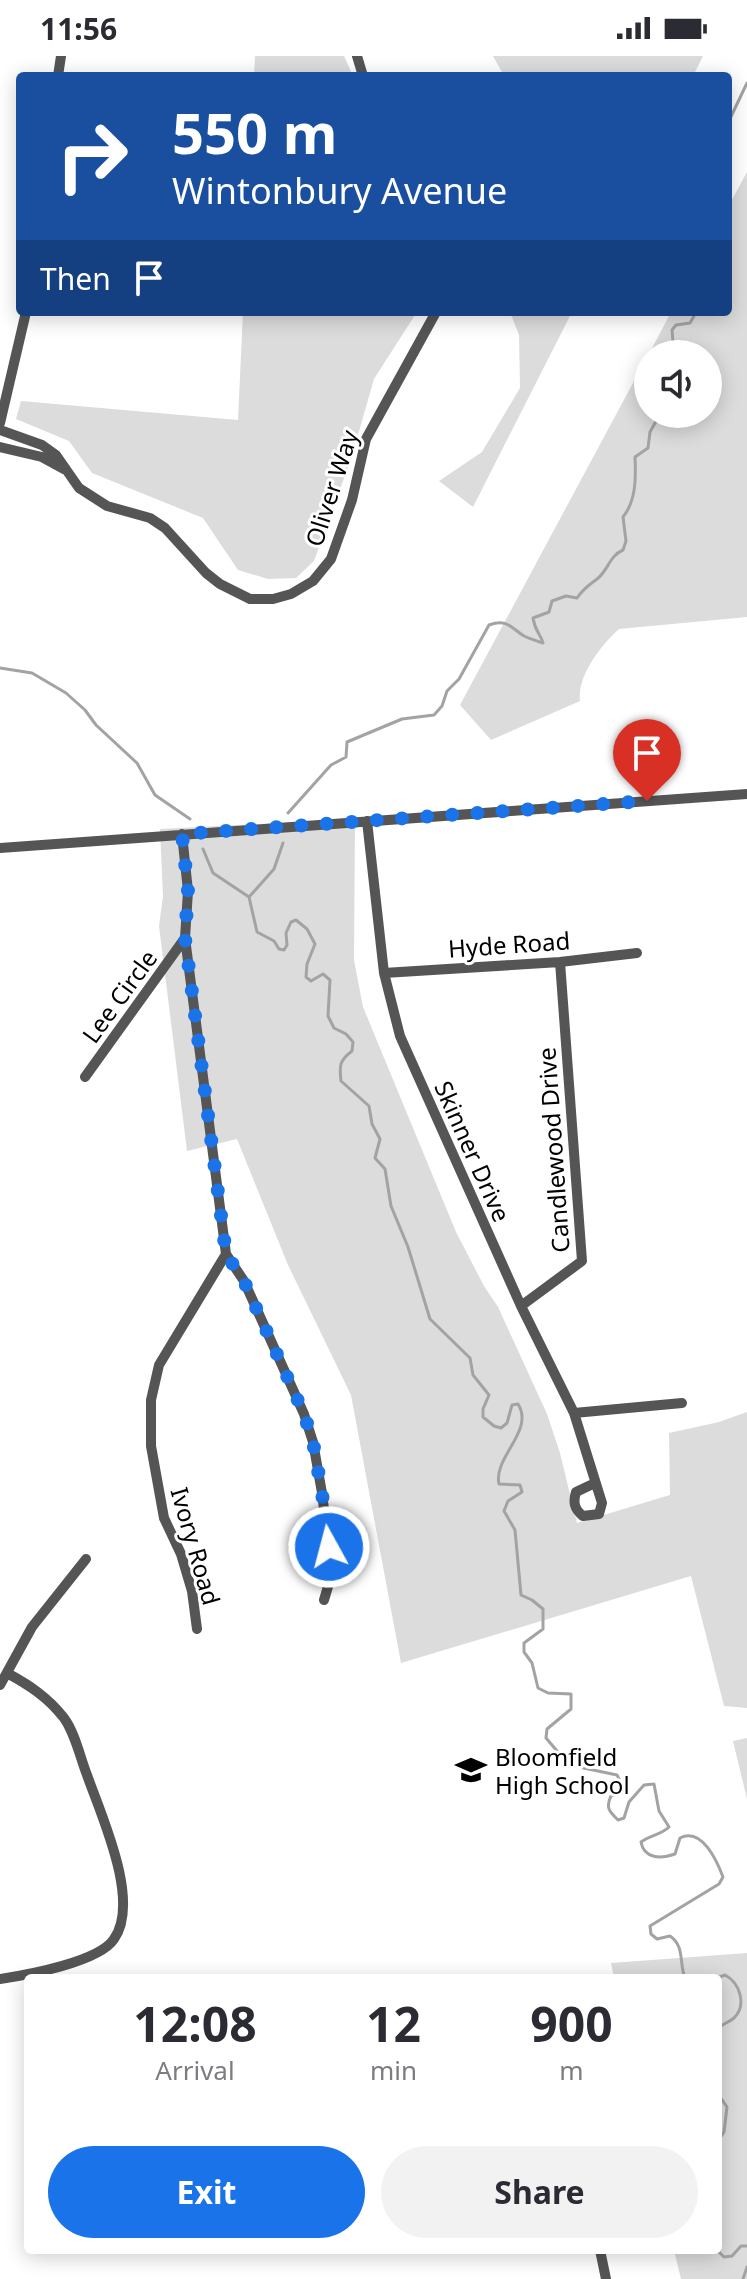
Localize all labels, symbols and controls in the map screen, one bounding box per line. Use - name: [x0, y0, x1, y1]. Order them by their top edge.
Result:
- text: 11:56: [40, 8, 117, 49]
- text: 550 m: [172, 94, 337, 170]
- icon: right: [40, 104, 144, 208]
- text: Wintonbury Avenue: [172, 166, 507, 215]
- icon: arrive: [127, 256, 171, 300]
- text: Then: [40, 258, 111, 299]
- map controls: [634, 340, 722, 428]
- button: sound: [634, 340, 722, 428]
- street label: Oliver Way: [297, 425, 366, 550]
- pin: [613, 719, 681, 801]
- icon: arrive: [625, 731, 669, 775]
- street label: Hyde Road: [447, 923, 571, 965]
- street label: Lee Circle: [74, 943, 164, 1049]
- street label: Candlewood Drive: [529, 1046, 577, 1254]
- street label: Skinner Drive: [427, 1075, 519, 1227]
- street label: Ivory Road: [163, 1483, 229, 1609]
- position arrow: [287, 1505, 371, 1589]
- place label: Bloomfield High School: [495, 1740, 630, 1801]
- school or university icon: Bloomfield High School: [454, 1753, 488, 1787]
- text: 12:08: [133, 1991, 257, 2056]
- text: 12: [366, 1991, 421, 2056]
- text: 900: [530, 1991, 613, 2056]
- text: Arrival: [155, 2052, 235, 2088]
- text: min: [370, 2052, 417, 2088]
- text: m: [559, 2052, 584, 2088]
- button: Exit: [48, 2146, 365, 2238]
- button: Share: [381, 2146, 698, 2238]

